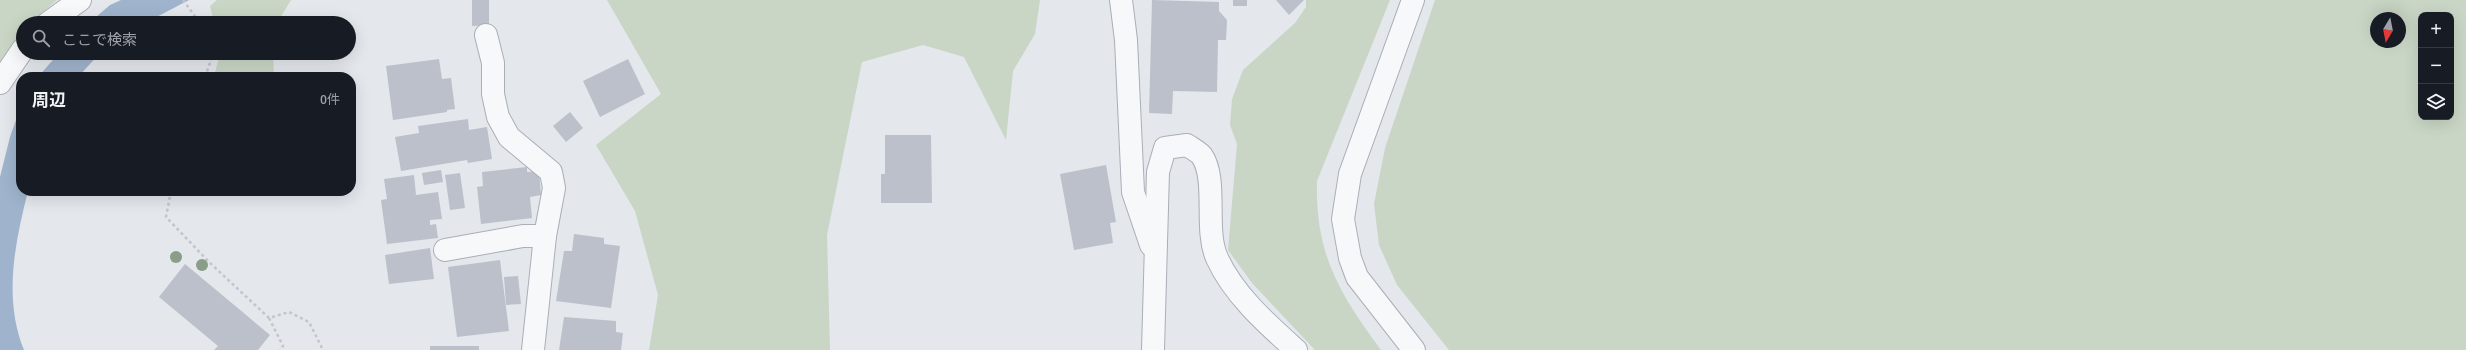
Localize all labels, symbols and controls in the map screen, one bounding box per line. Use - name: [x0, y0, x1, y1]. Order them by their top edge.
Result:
- north arrow: [2370, 12, 2406, 48]
- map controls: [2418, 12, 2454, 120]
- button: +: [2418, 12, 2454, 48]
- search box: [16, 16, 356, 60]
- icon: search: [30, 27, 52, 49]
- text: ここで検索: [62, 31, 137, 49]
- button: −: [2418, 48, 2454, 84]
- button: layers: [2418, 84, 2454, 120]
- text: 周辺: [32, 90, 66, 111]
- text: 0件: [320, 92, 340, 108]

